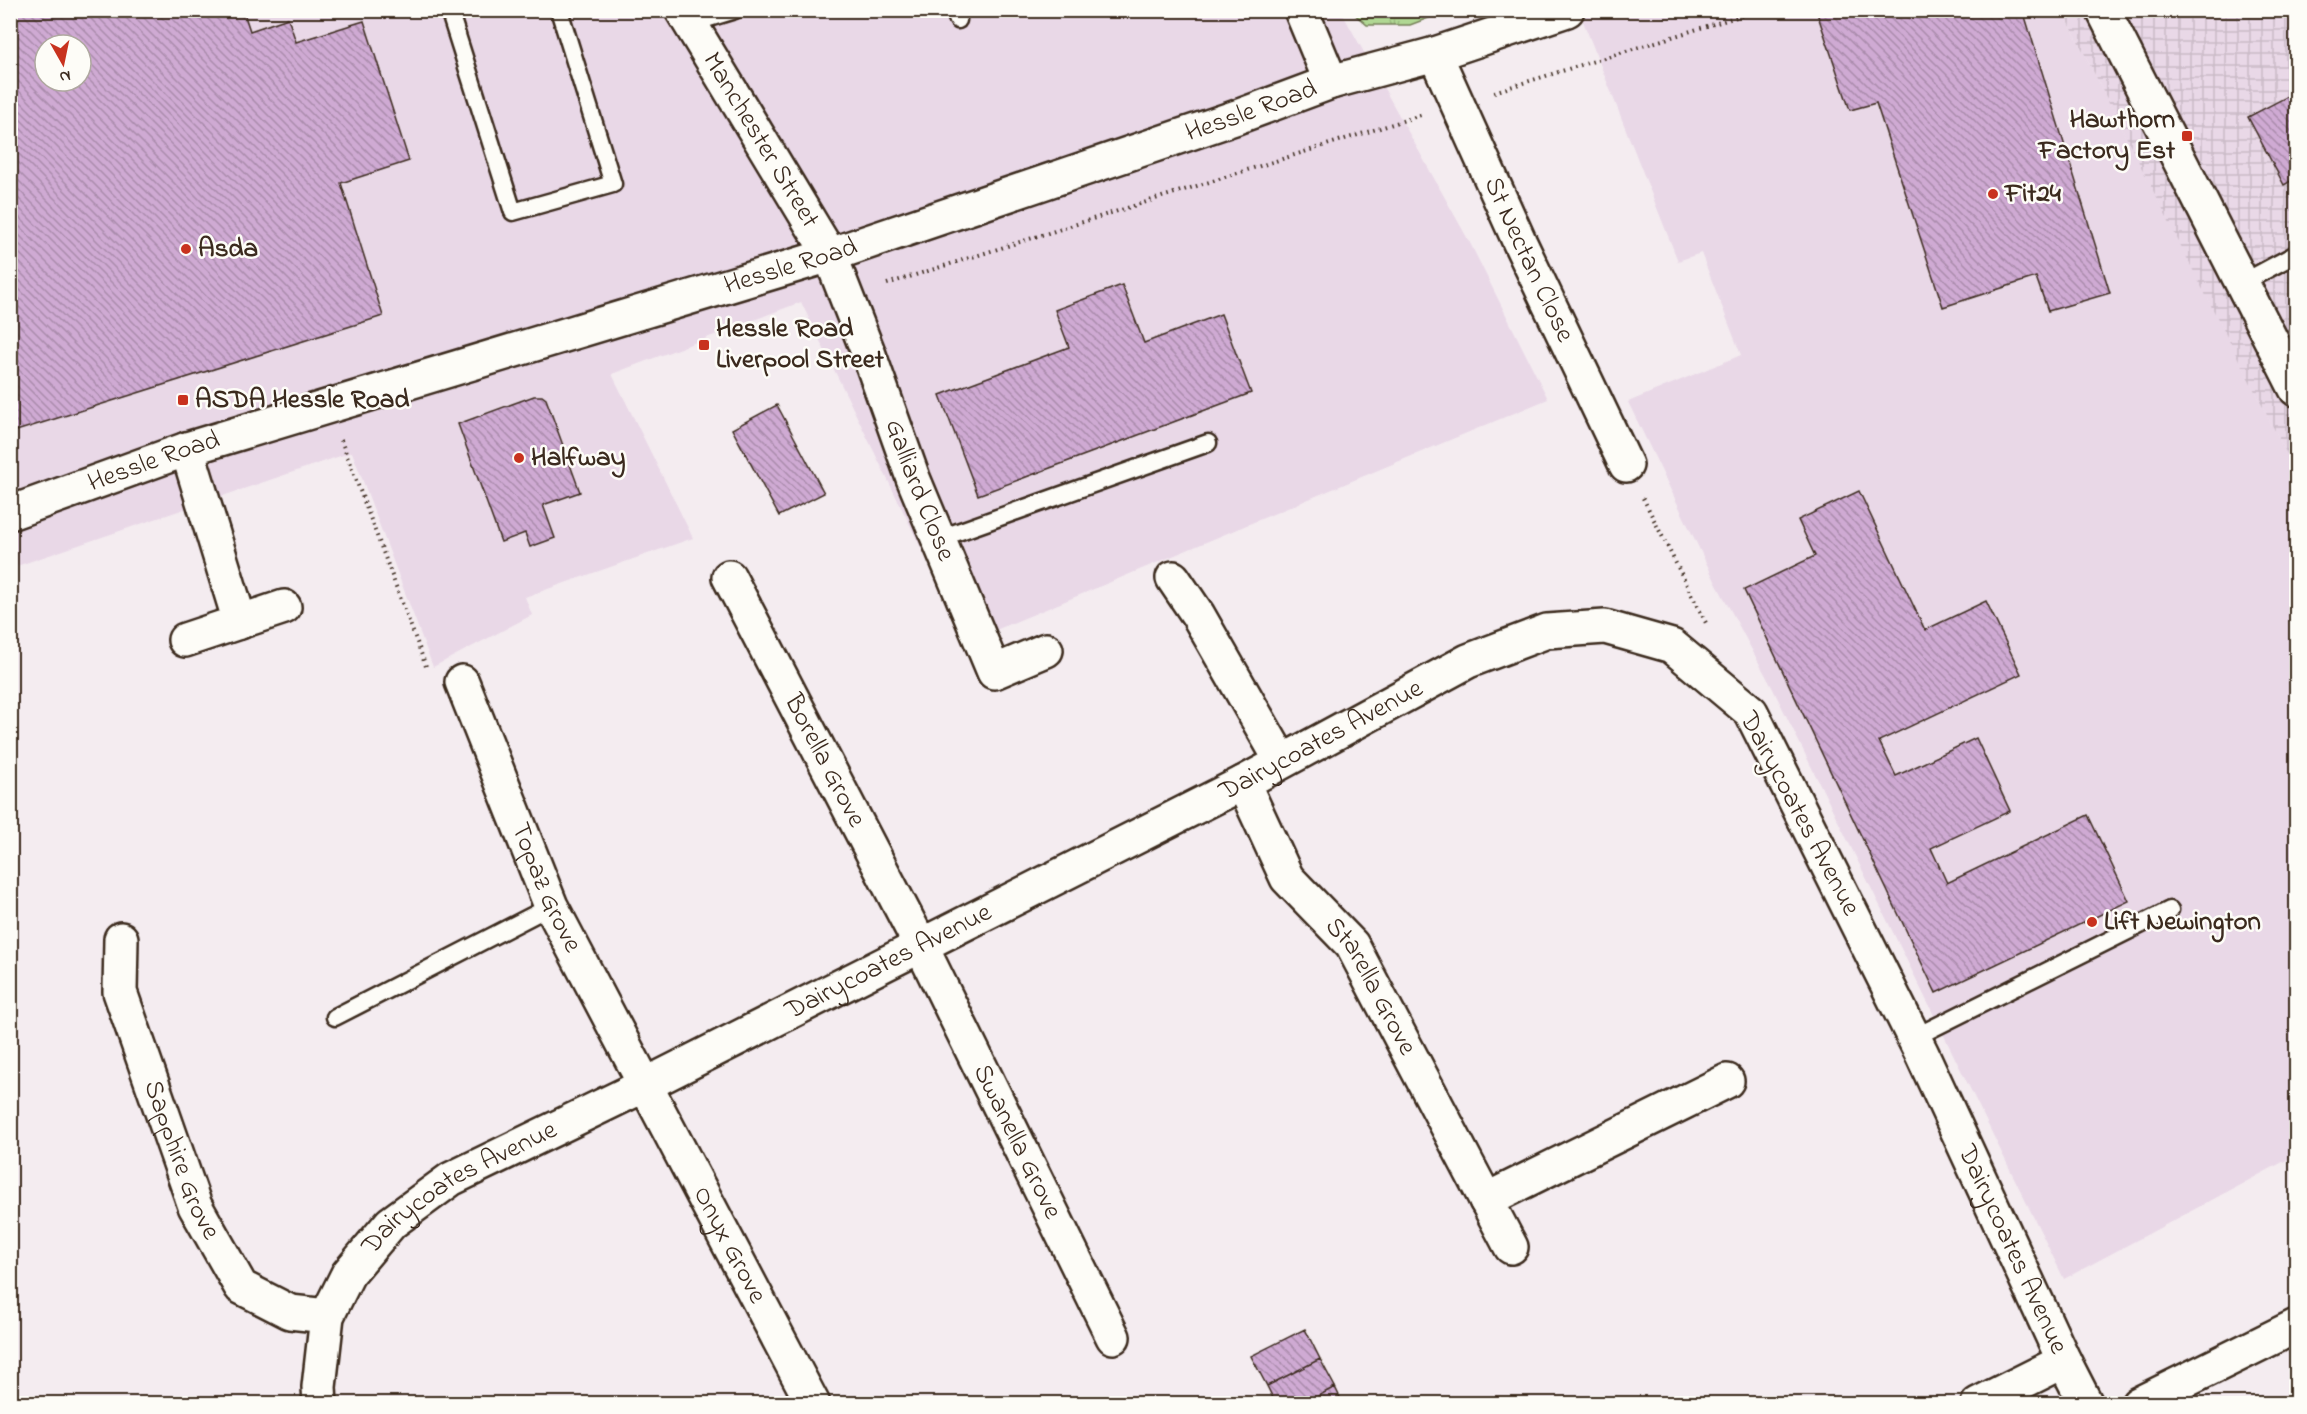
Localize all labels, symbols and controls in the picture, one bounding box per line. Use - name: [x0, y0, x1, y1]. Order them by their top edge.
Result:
- north arrow: [33, 33, 93, 93]
- street label: Manchester Street: [692, 45, 829, 236]
- text: N: [58, 63, 72, 89]
- street label: Hessle Road: [1180, 69, 1323, 153]
- place label: Hawthorn Factory Est: [2037, 101, 2176, 171]
- marker: Hawthorn Factory Est: [2180, 129, 2194, 143]
- street label: St Nectan Close: [1473, 171, 1585, 350]
- place label: Fit24: [2003, 175, 2062, 214]
- marker: Fit24: [1986, 187, 2000, 201]
- street label: Hessle Road: [719, 228, 863, 305]
- place label: Asda: [198, 230, 258, 269]
- marker: Asda: [179, 242, 193, 256]
- place label: Hessle Road Liverpool Street: [716, 310, 885, 380]
- marker: Hessle Road Liverpool Street: [697, 338, 711, 352]
- place label: ASDA Hessle Road: [195, 381, 410, 420]
- marker: ASDA Hessle Road: [176, 393, 190, 407]
- street label: Galliard Close: [874, 414, 965, 568]
- street label: Hessle Road: [83, 421, 225, 503]
- place label: Halfway: [531, 439, 626, 478]
- marker: Halfway: [512, 451, 526, 465]
- street label: Dairycoates Avenue: [1212, 669, 1431, 812]
- street label: Borella Grove: [773, 686, 876, 835]
- street label: Dairycoates Avenue: [1728, 704, 1870, 924]
- street label: Topaz Grove: [500, 817, 592, 960]
- street label: Dairycoates Avenue: [778, 893, 999, 1031]
- place label: Lift Newington: [2104, 903, 2261, 943]
- street label: Starella Grove: [1315, 908, 1427, 1063]
- marker: Lift Newington: [2085, 915, 2099, 929]
- street label: Swanella Grove: [963, 1058, 1072, 1227]
- street label: Sapphire Grove: [133, 1075, 230, 1248]
- street label: Dairycoates Avenue: [352, 1111, 564, 1264]
- street label: Dairycoates Avenue: [1947, 1138, 2078, 1361]
- street label: Onyx Grove: [682, 1179, 777, 1311]

